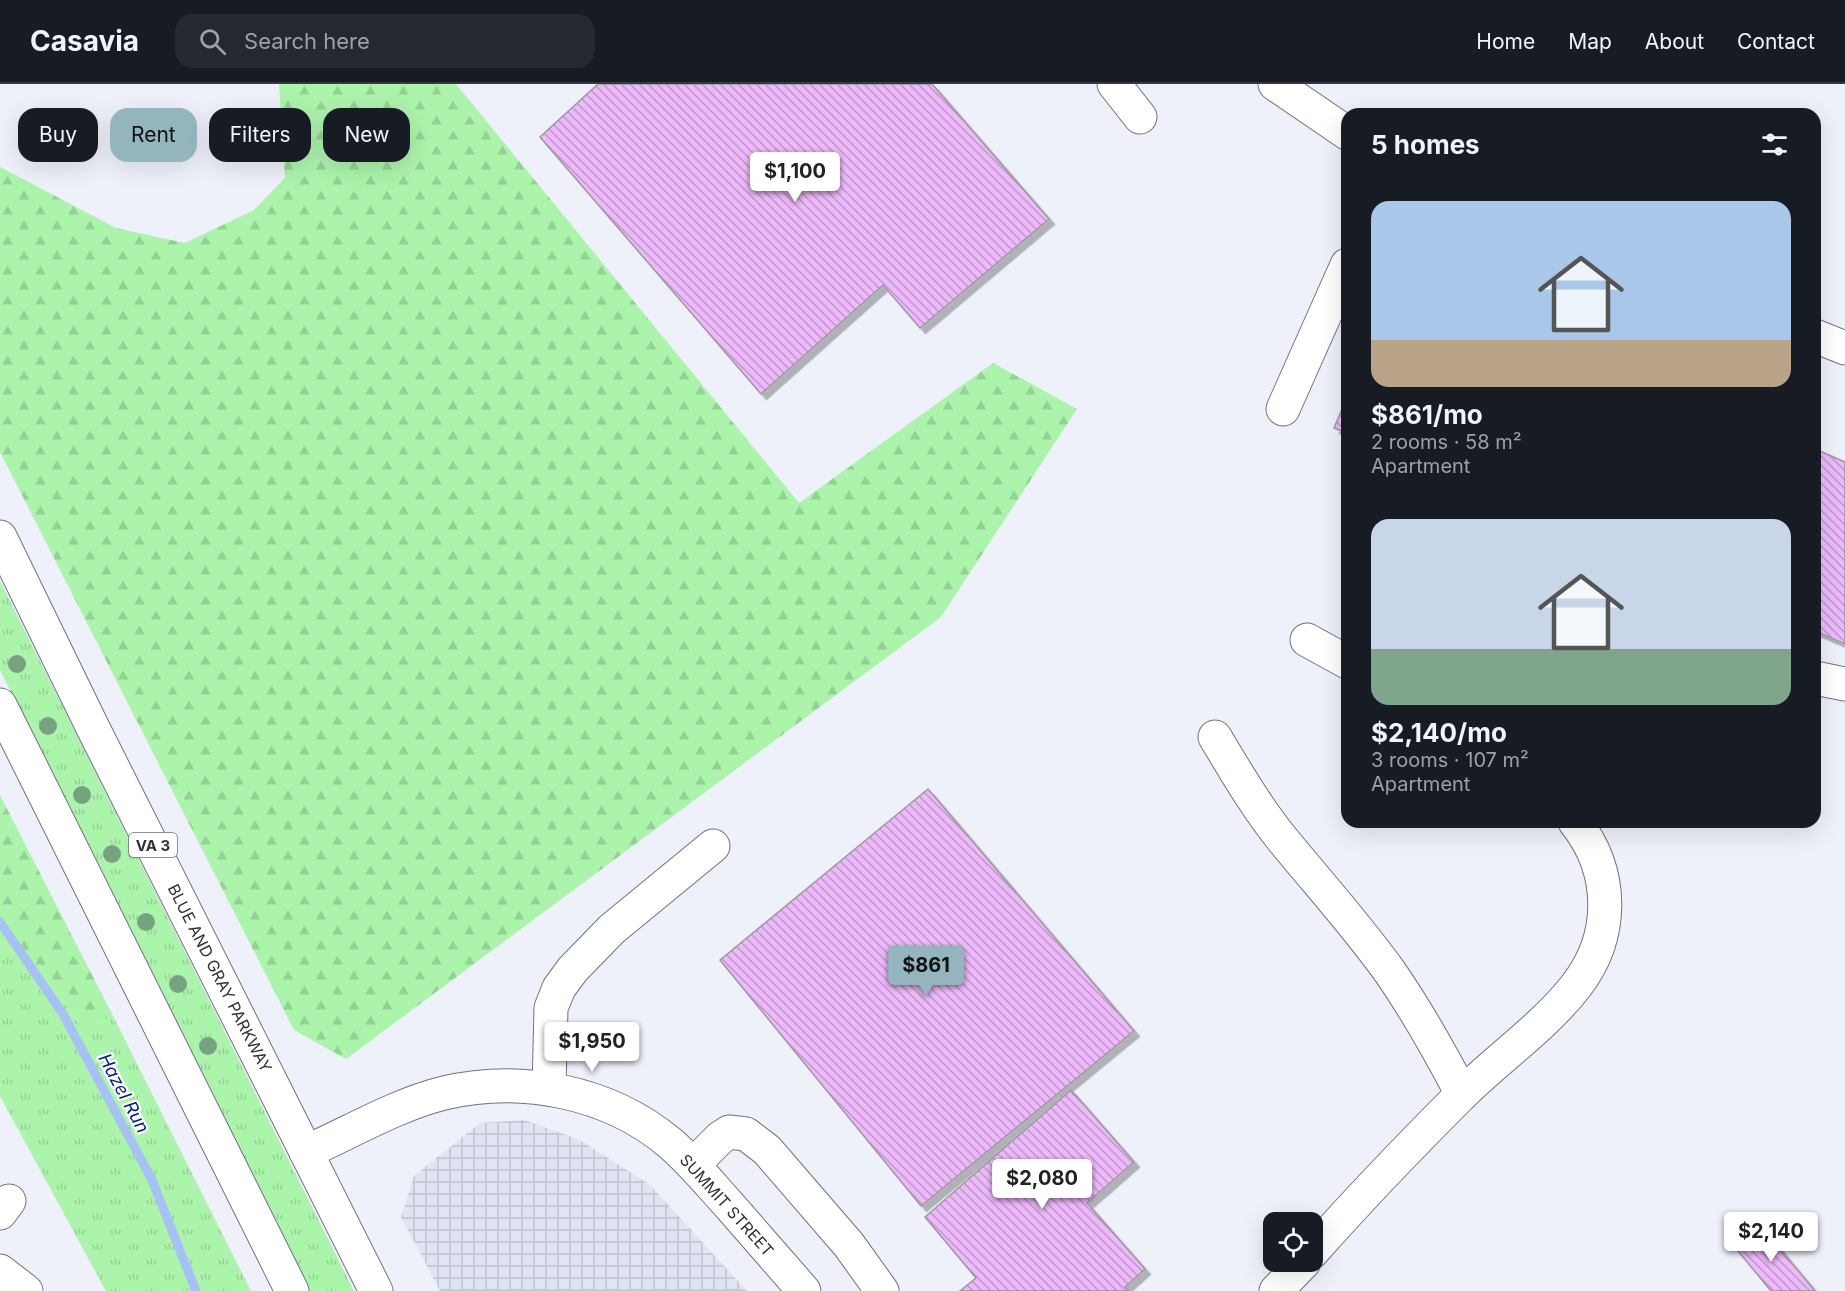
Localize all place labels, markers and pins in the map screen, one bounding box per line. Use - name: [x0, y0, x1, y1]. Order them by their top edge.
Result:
- pin: $1,100: [746, 152, 844, 203]
- pin: $861: [890, 946, 962, 997]
- pin: $1,950: [543, 1022, 641, 1073]
- pin: $2,080: [993, 1159, 1091, 1210]
- pin: $2,140: [1722, 1212, 1820, 1263]

